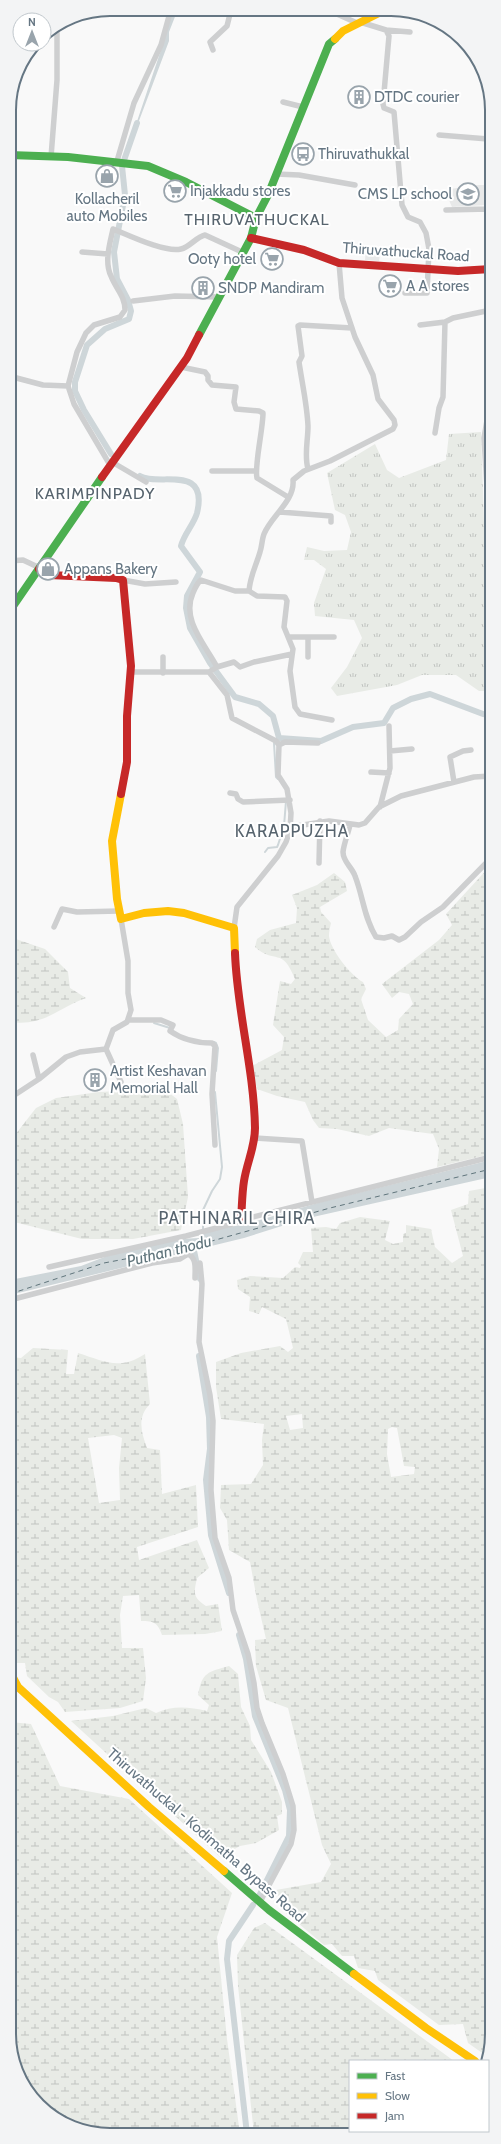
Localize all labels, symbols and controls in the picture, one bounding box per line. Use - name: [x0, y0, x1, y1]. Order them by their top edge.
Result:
- north arrow: [12, 12, 52, 52]
- text: N: [28, 15, 36, 29]
- building icon: DTDC courier: [346, 84, 372, 110]
- place label: DTDC courier: [374, 88, 459, 106]
- bus stop icon: Thiruvathukkal: [290, 141, 316, 167]
- place label: Thiruvathukkal: [318, 145, 410, 163]
- shop icon: Kollacheril auto Mobiles: [94, 163, 120, 189]
- supermarket icon: Injakkadu stores: [162, 178, 188, 204]
- school or university icon: CMS LP school: [455, 181, 481, 207]
- place label: Injakkadu stores: [190, 182, 290, 200]
- place label: CMS LP school: [358, 185, 452, 203]
- place label: Kollacheril auto Mobiles: [67, 190, 147, 225]
- district label: THIRUVATHUCKAL: [184, 210, 330, 229]
- street label: Thiruvathuckal Road: [342, 239, 470, 265]
- supermarket icon: Ooty hotel: [259, 246, 285, 272]
- place label: Ooty hotel: [188, 250, 256, 268]
- supermarket icon: A A stores: [377, 273, 403, 299]
- building icon: SNDP Mandiram: [190, 275, 216, 301]
- place label: A A stores: [406, 277, 469, 295]
- place label: SNDP Mandiram: [218, 279, 324, 297]
- district label: KARIMPINPADY: [35, 484, 155, 503]
- shop icon: Appans Bakery: [35, 556, 61, 582]
- place label: Appans Bakery: [64, 560, 158, 578]
- district label: KARAPPUZHA: [235, 821, 349, 841]
- place label: Artist Keshavan Memorial Hall: [110, 1062, 207, 1097]
- building icon: Artist Keshavan Memorial Hall: [82, 1067, 108, 1093]
- district label: PATHINARIL CHIRA: [159, 1208, 315, 1228]
- water label: Puthan thodu: [125, 1231, 214, 1271]
- street label: Thiruvathuckal - Kodimatha Bypass Road: [103, 1744, 309, 1926]
- legend: [349, 2060, 489, 2132]
- text: Fast: [385, 2068, 405, 2083]
- text: Slow: [385, 2088, 410, 2103]
- text: Jam: [384, 2108, 404, 2123]

